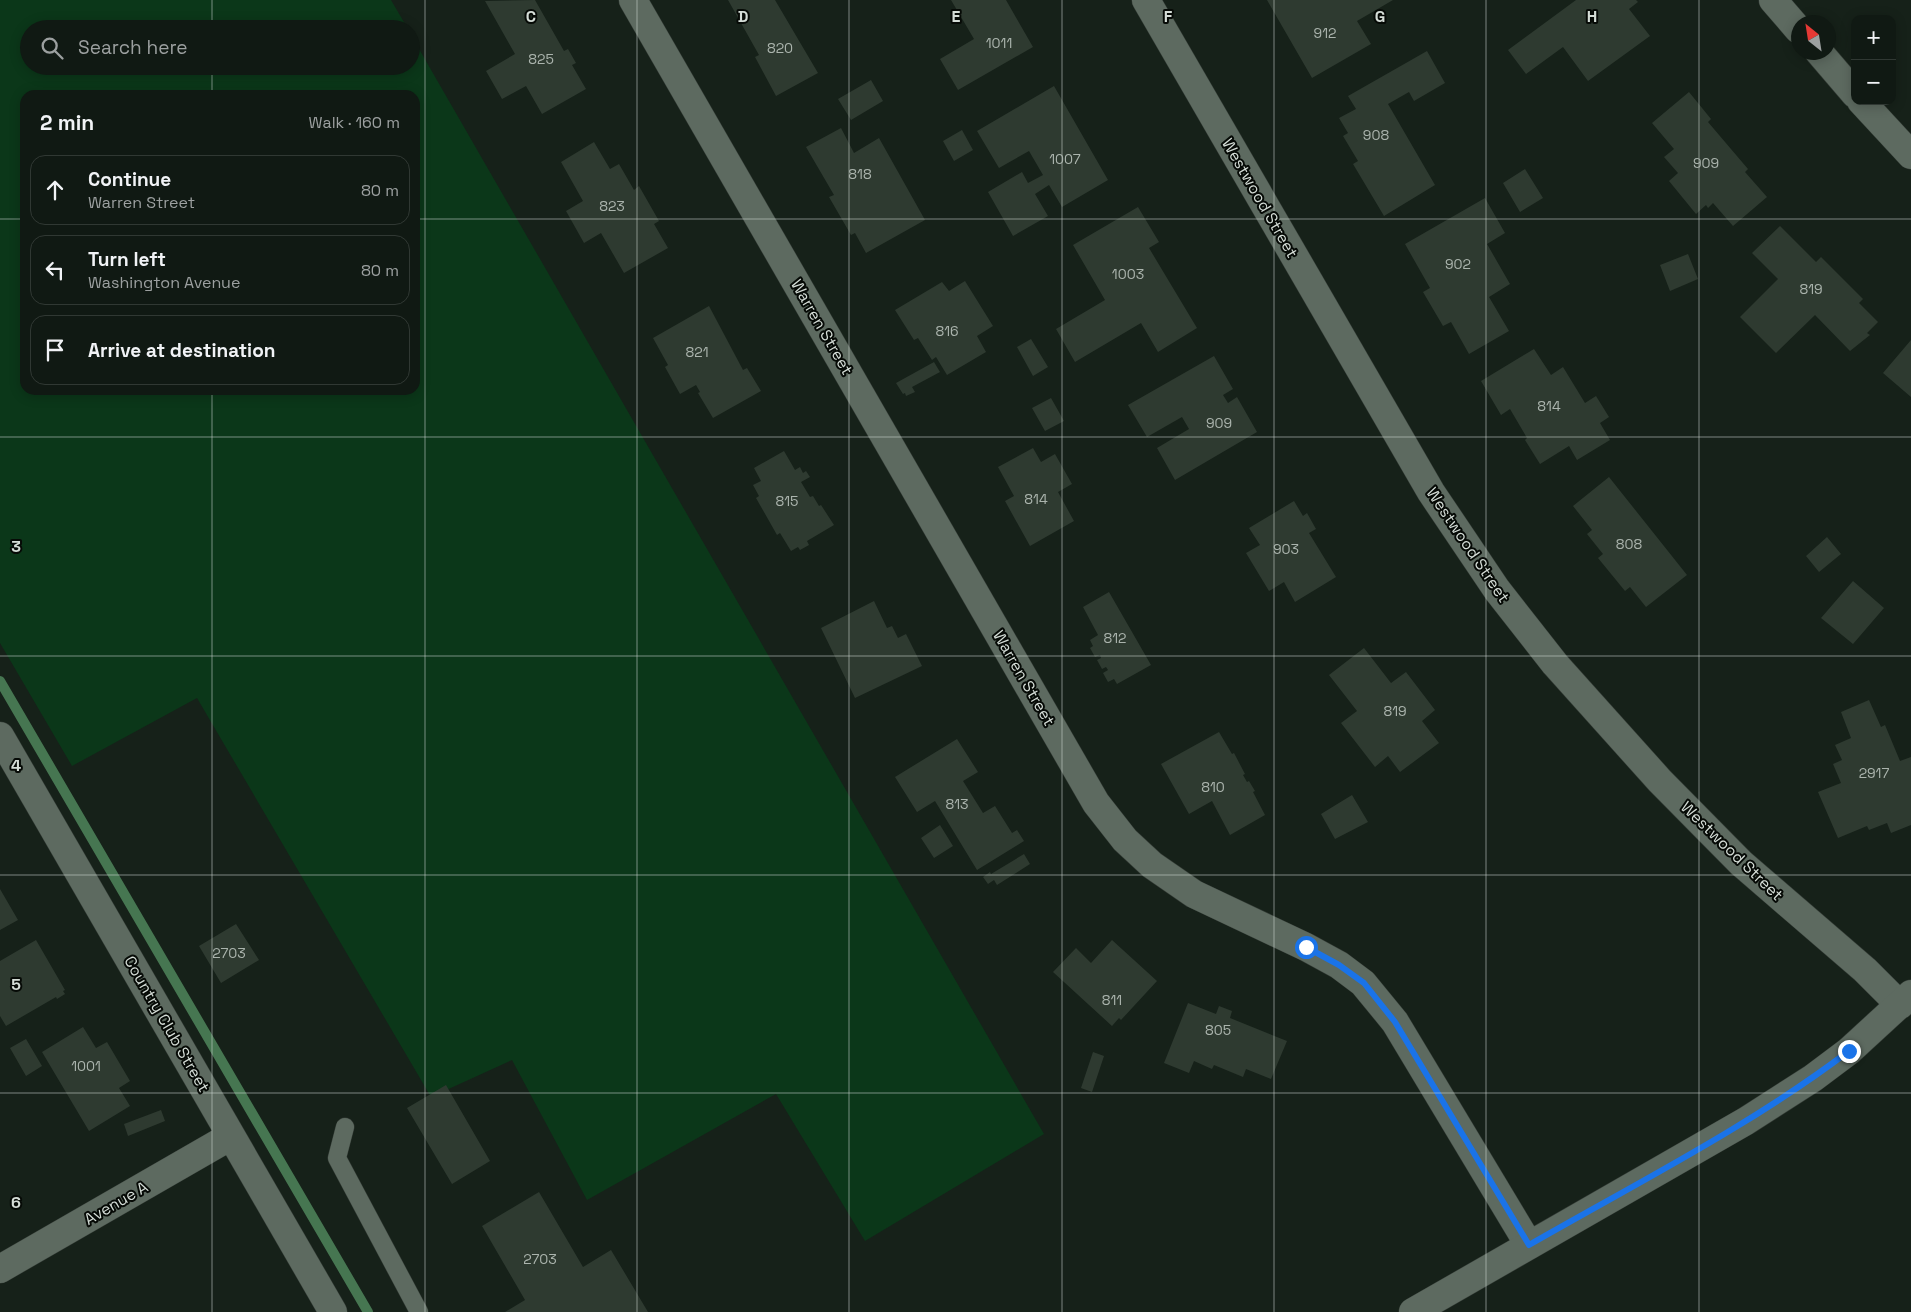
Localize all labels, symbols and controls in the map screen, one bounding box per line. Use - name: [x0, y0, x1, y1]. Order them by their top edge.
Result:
- text: C: [526, 6, 536, 27]
- text: D: [738, 6, 748, 27]
- text: E: [952, 6, 961, 27]
- text: F: [1164, 6, 1173, 27]
- text: G: [1375, 6, 1385, 27]
- text: H: [1587, 6, 1597, 27]
- north arrow: [1791, 15, 1836, 60]
- map controls: [1851, 15, 1896, 105]
- button: +: [1851, 15, 1896, 60]
- search box: [20, 20, 420, 75]
- house number: 912: [1314, 24, 1336, 42]
- icon: search: [38, 34, 66, 62]
- house number: 1011: [986, 34, 1012, 52]
- text: Search here: [78, 35, 188, 60]
- house number: 820: [767, 39, 793, 57]
- house number: 825: [528, 50, 554, 68]
- button: −: [1851, 60, 1896, 105]
- text: 2 min: [40, 109, 94, 136]
- text: Walk · 160 m: [309, 112, 400, 133]
- house number: 908: [1363, 126, 1389, 144]
- street label: Westwood Street: [1217, 134, 1303, 262]
- house number: 1007: [1049, 150, 1081, 168]
- house number: 909: [1693, 154, 1719, 172]
- house number: 818: [848, 165, 872, 183]
- text: Continue: [88, 167, 171, 192]
- icon: ahead: [41, 176, 69, 204]
- text: 80 m: [361, 180, 399, 201]
- text: Warren Street: [88, 192, 195, 213]
- house number: 823: [599, 197, 625, 215]
- text: Turn left: [88, 247, 166, 272]
- house number: 902: [1445, 255, 1471, 273]
- icon: left: [41, 256, 69, 284]
- text: 80 m: [361, 260, 399, 281]
- house number: 1003: [1112, 265, 1144, 283]
- text: Washington Avenue: [88, 272, 240, 293]
- street label: Warren Street: [786, 275, 858, 379]
- house number: 819: [1799, 280, 1823, 298]
- house number: 816: [935, 322, 959, 340]
- icon: arrive: [41, 336, 69, 364]
- text: Arrive at destination: [88, 338, 276, 363]
- house number: 821: [685, 343, 709, 361]
- house number: 814: [1537, 397, 1561, 415]
- house number: 909: [1206, 414, 1232, 432]
- street label: Westwood Street: [1422, 483, 1514, 607]
- house number: 814: [1024, 490, 1048, 508]
- house number: 815: [776, 492, 798, 510]
- house number: 808: [1616, 535, 1642, 553]
- text: 3: [11, 536, 21, 557]
- house number: 903: [1273, 540, 1299, 558]
- street label: Warren Street: [988, 626, 1060, 730]
- house number: 812: [1103, 629, 1127, 647]
- house number: 819: [1383, 702, 1407, 720]
- text: 4: [11, 755, 21, 776]
- house number: 2917: [1859, 764, 1889, 782]
- house number: 810: [1201, 778, 1225, 796]
- house number: 813: [945, 795, 969, 813]
- street label: Westwood Street: [1676, 797, 1788, 905]
- route start: [1295, 936, 1318, 959]
- house number: 2703: [212, 944, 246, 962]
- street label: Country Club Street: [119, 952, 215, 1096]
- text: 5: [11, 974, 21, 995]
- house number: 811: [1102, 991, 1122, 1009]
- house number: 805: [1205, 1021, 1231, 1039]
- route end: [1838, 1040, 1861, 1063]
- house number: 1001: [71, 1057, 101, 1075]
- street label: Avenue A: [80, 1176, 152, 1230]
- text: 6: [11, 1192, 21, 1213]
- house number: 2703: [523, 1250, 557, 1268]

